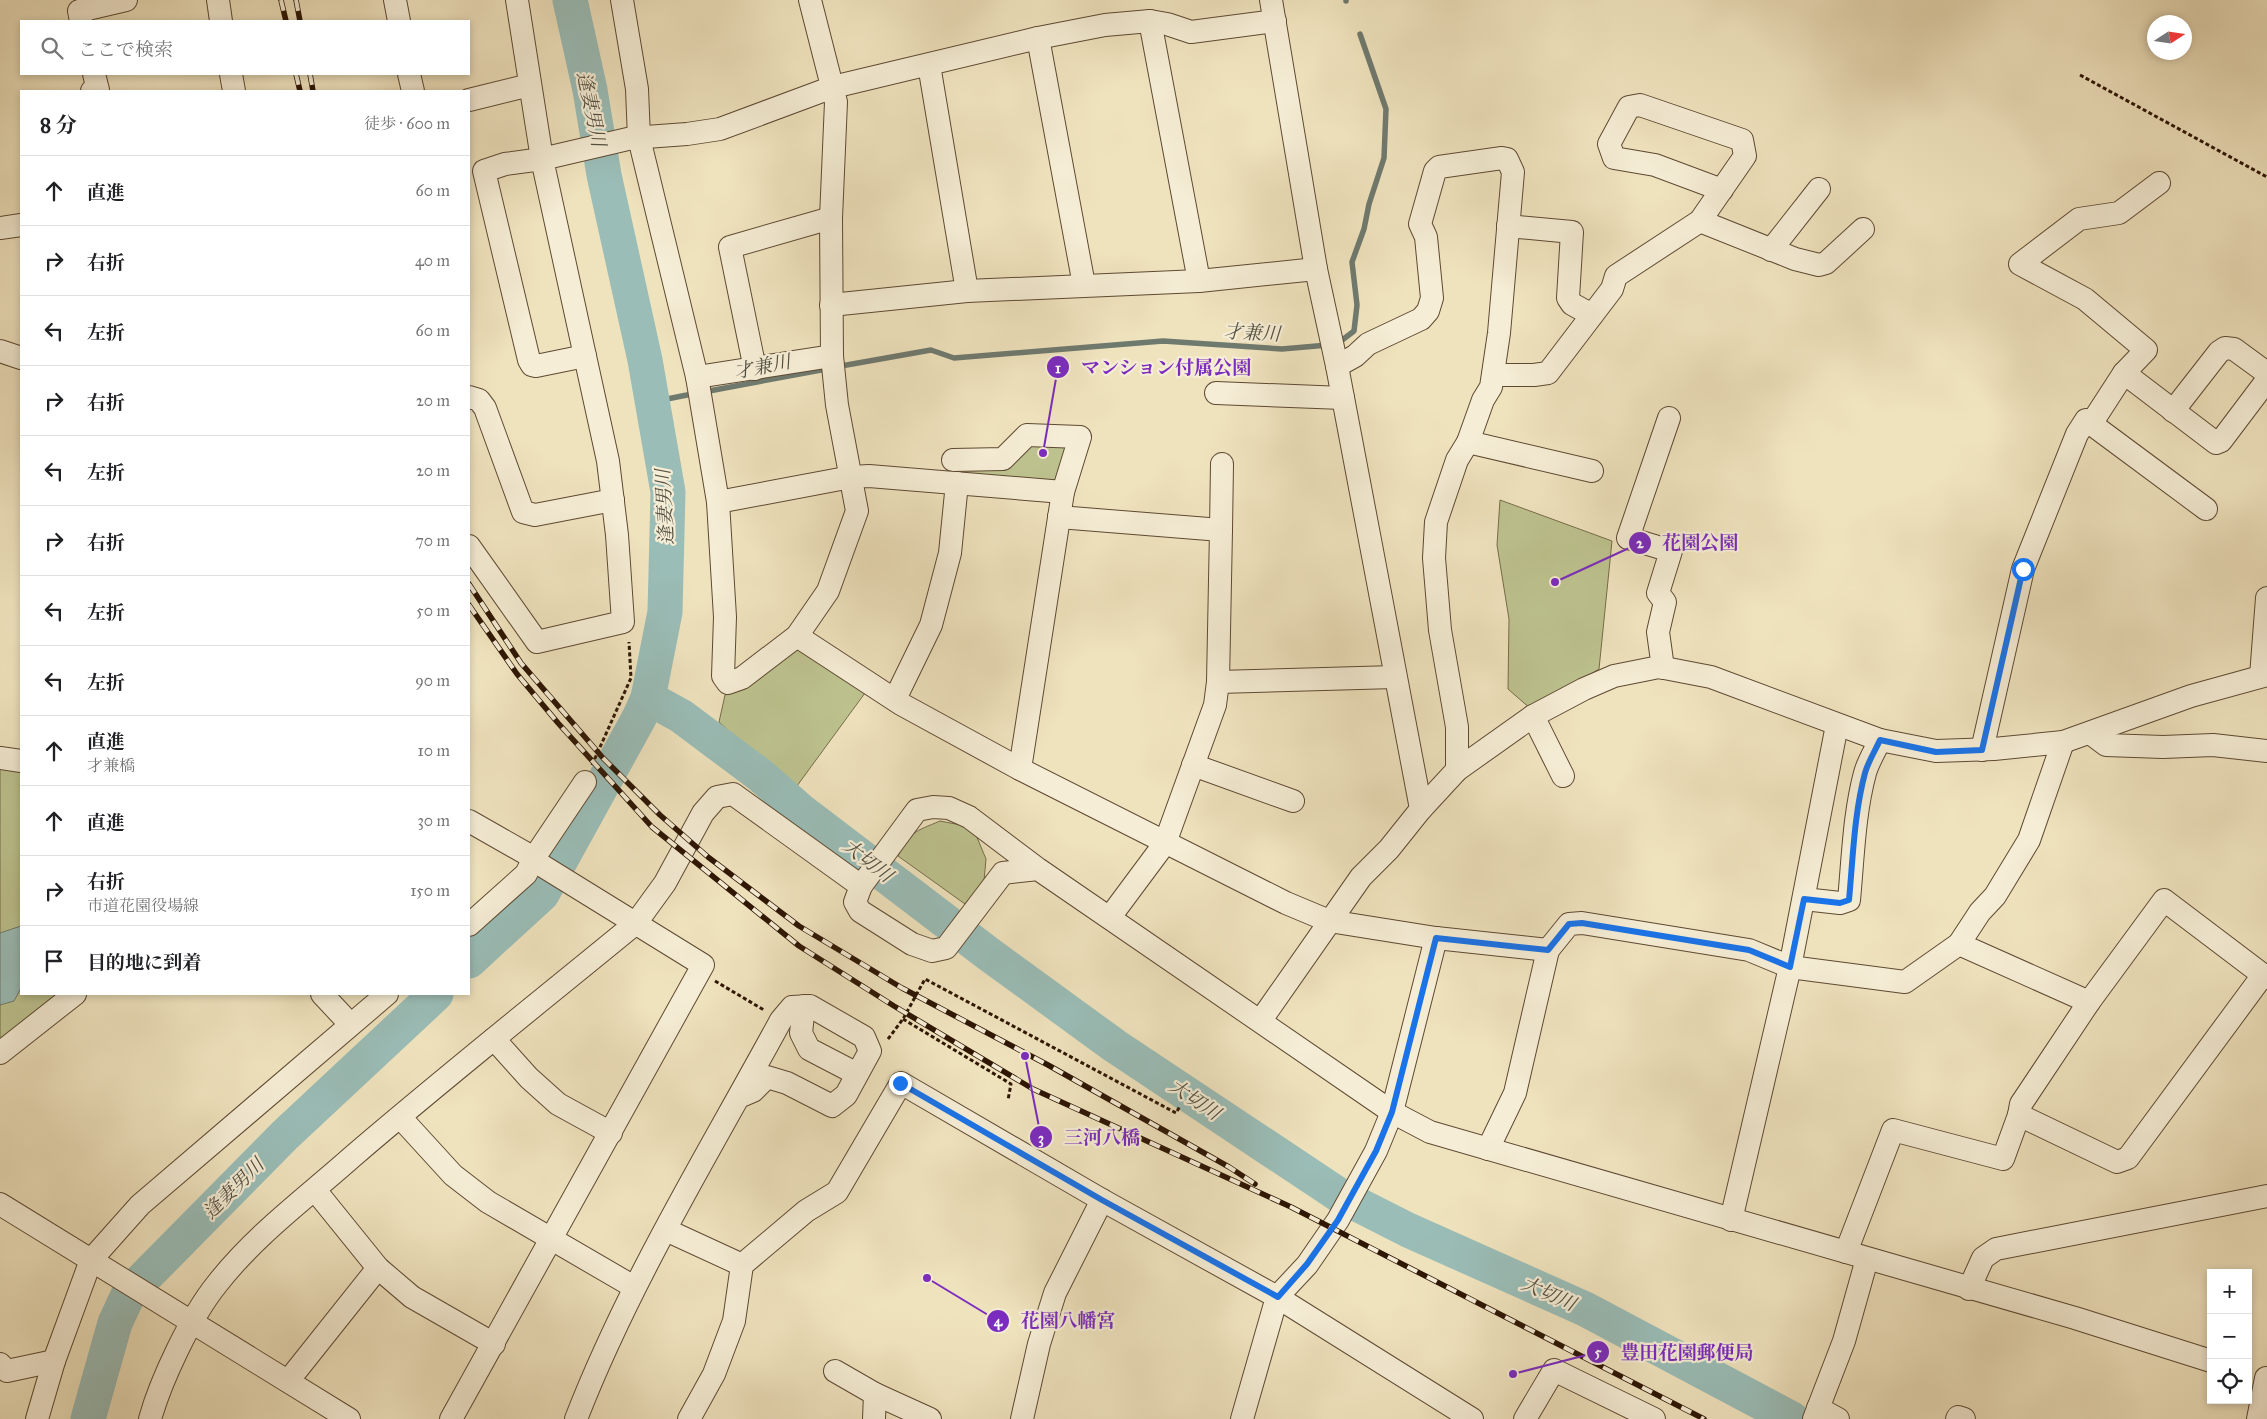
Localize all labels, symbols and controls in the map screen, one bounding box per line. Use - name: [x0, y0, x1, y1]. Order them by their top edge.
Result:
- north arrow: [2147, 15, 2192, 60]
- search box: [20, 20, 470, 75]
- icon: search: [38, 34, 66, 62]
- text: ここで検索: [78, 38, 173, 61]
- water label: 逢妻男川: [572, 70, 611, 151]
- text: 8 分: [40, 112, 77, 138]
- text: 徒歩 · 600 m: [364, 114, 450, 133]
- icon: ahead: [40, 177, 68, 205]
- text: 直進: [87, 181, 125, 204]
- text: 60 m: [416, 181, 450, 200]
- icon: right: [40, 247, 68, 275]
- text: 右折: [87, 251, 125, 274]
- text: 40 m: [415, 251, 450, 270]
- icon: left: [40, 317, 68, 345]
- water label: 才兼川: [1223, 320, 1283, 346]
- text: 左折: [87, 321, 125, 344]
- text: 60 m: [416, 321, 450, 340]
- water label: 才兼川: [732, 349, 794, 383]
- callout: マンション付属公園: [1046, 350, 1262, 384]
- text: マンション付属公園: [1081, 356, 1251, 379]
- text: 1: [1055, 359, 1061, 377]
- icon: right: [40, 387, 68, 415]
- text: 右折: [87, 391, 125, 414]
- text: 20 m: [416, 391, 450, 410]
- icon: left: [40, 457, 68, 485]
- text: 左折: [87, 461, 125, 484]
- text: 20 m: [416, 461, 450, 480]
- water label: 逢妻男川: [651, 466, 678, 546]
- callout: 花園公園: [1627, 526, 1748, 560]
- icon: right: [40, 527, 68, 555]
- text: 右折: [87, 531, 125, 554]
- text: 70 m: [415, 531, 450, 550]
- text: 花園公園: [1662, 531, 1738, 554]
- text: 2: [1636, 534, 1644, 552]
- route start: [2012, 558, 2035, 581]
- icon: left: [40, 597, 68, 625]
- text: 左折: [87, 601, 125, 624]
- text: 50 m: [416, 601, 450, 620]
- icon: left: [40, 667, 68, 695]
- text: 左折: [87, 671, 125, 694]
- text: 90 m: [415, 671, 450, 690]
- text: 直進: [87, 730, 125, 753]
- icon: ahead: [40, 737, 68, 765]
- text: 10 m: [418, 741, 450, 760]
- text: 才兼橋: [87, 756, 135, 775]
- icon: ahead: [40, 807, 68, 835]
- text: 直進: [87, 811, 125, 834]
- text: 30 m: [417, 811, 450, 830]
- water label: 大切川: [838, 834, 899, 888]
- text: 右折: [87, 870, 125, 893]
- icon: right: [40, 877, 68, 905]
- text: 150 m: [410, 881, 450, 900]
- text: 市道花園役場線: [87, 896, 199, 915]
- icon: arrive: [40, 947, 68, 975]
- text: 目的地に到着: [87, 951, 201, 974]
- route end: [889, 1072, 912, 1095]
- water label: 大切川: [1165, 1074, 1226, 1126]
- callout: 三河八橋: [1029, 1120, 1150, 1154]
- text: 三河八橋: [1064, 1126, 1140, 1149]
- text: 3: [1038, 1129, 1044, 1148]
- water label: 逢妻男川: [198, 1152, 270, 1223]
- map controls: [2207, 1269, 2252, 1404]
- button: +: [2207, 1269, 2252, 1314]
- water label: 大切川: [1518, 1271, 1581, 1316]
- callout: 花園八幡宮: [985, 1304, 1125, 1338]
- text: 花園八幡宮: [1020, 1309, 1116, 1332]
- text: 4: [994, 1312, 1003, 1331]
- button: −: [2207, 1314, 2252, 1359]
- callout: 豊田花園郵便局: [1585, 1335, 1763, 1369]
- text: 豊田花園郵便局: [1620, 1341, 1754, 1364]
- text: 5: [1595, 1343, 1602, 1361]
- button: locate: [2207, 1359, 2252, 1404]

